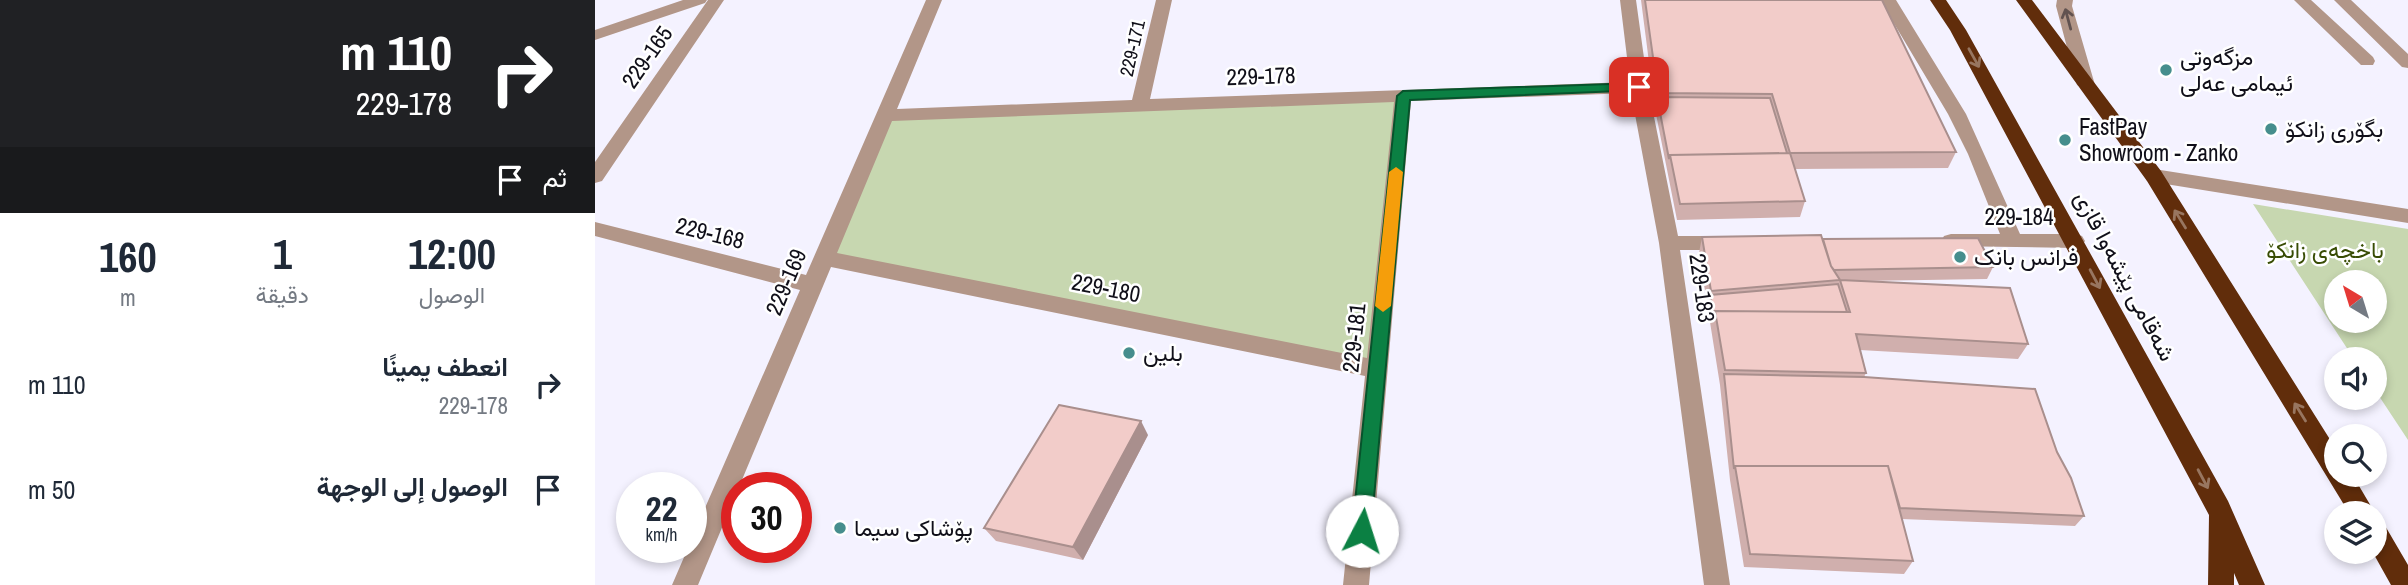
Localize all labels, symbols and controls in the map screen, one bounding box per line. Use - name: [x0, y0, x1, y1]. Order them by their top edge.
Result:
- one-way arrow: [2060, 8, 2073, 30]
- street label: 229-171: [1113, 17, 1151, 79]
- text: 110 m: [340, 19, 452, 85]
- street label: 229-165: [614, 19, 679, 94]
- icon: right: [476, 28, 567, 119]
- place label: مزگەوتی ئیمامی عەلی: [2180, 41, 2293, 98]
- one-way arrow: [1968, 47, 1981, 68]
- pin: [1609, 57, 1669, 117]
- street label: 229-178: [1226, 59, 1296, 92]
- marker: مزگەوتی ئیمامی عەلی: [2158, 62, 2174, 78]
- icon: arrive: [1620, 68, 1658, 106]
- text: 229-178: [356, 82, 452, 125]
- place label: FastPay Showroom - Zanko: [2079, 111, 2238, 168]
- place label: بگۆری زانكۆ: [2285, 113, 2383, 144]
- marker: بگۆری زانكۆ: [2263, 121, 2279, 137]
- marker: FastPay Showroom - Zanko: [2057, 132, 2073, 148]
- text: ثم: [543, 160, 567, 195]
- icon: arrive: [491, 161, 529, 199]
- street label: شەقامی پێشەوا قازی: [2067, 185, 2183, 367]
- street label: 229-184: [1984, 201, 2054, 232]
- street label: 229-168: [673, 209, 747, 256]
- one-way arrow: [2173, 209, 2187, 229]
- text: 1: [273, 226, 292, 282]
- text: 12:00: [408, 226, 496, 282]
- text: 160: [99, 229, 157, 285]
- park label: باخچەی زانکۆ: [2266, 234, 2384, 266]
- place label: فرانس بانک: [1974, 241, 2078, 272]
- street label: 229-169: [758, 244, 813, 320]
- marker: فرانس بانک: [1952, 249, 1968, 265]
- street label: 229-183: [1682, 252, 1723, 324]
- street label: 229-180: [1069, 266, 1143, 309]
- one-way arrow: [2089, 268, 2102, 289]
- north arrow: [2324, 270, 2387, 332]
- map controls: [2324, 270, 2387, 564]
- text: دقيقة: [256, 279, 309, 310]
- text: الوصول: [419, 279, 485, 310]
- text: m: [120, 282, 136, 313]
- street label: 229-181: [1334, 301, 1373, 374]
- place label: بلين: [1143, 337, 1183, 368]
- marker: بلين: [1121, 345, 1137, 361]
- button: sound: [2324, 347, 2387, 410]
- text: انعطف يمينًا: [382, 349, 508, 384]
- icon: right: [529, 366, 567, 404]
- text: 110 m: [28, 367, 86, 402]
- text: 229-178: [439, 390, 508, 421]
- one-way arrow: [2293, 403, 2307, 423]
- button: search: [2324, 424, 2387, 487]
- one-way arrow: [2197, 468, 2210, 489]
- text: الوصول إلى الوجهة: [316, 469, 508, 504]
- icon: arrive: [529, 471, 567, 509]
- text: 50 m: [28, 472, 75, 507]
- speed limit sign: 30: [721, 472, 812, 563]
- text: 22: [646, 485, 677, 532]
- position arrow: [1325, 494, 1399, 568]
- button: layers: [2324, 501, 2387, 564]
- place label: پۆشاکی سیما: [854, 512, 973, 544]
- marker: پۆشاکی سیما: [832, 520, 848, 536]
- text: km/h: [646, 522, 678, 547]

